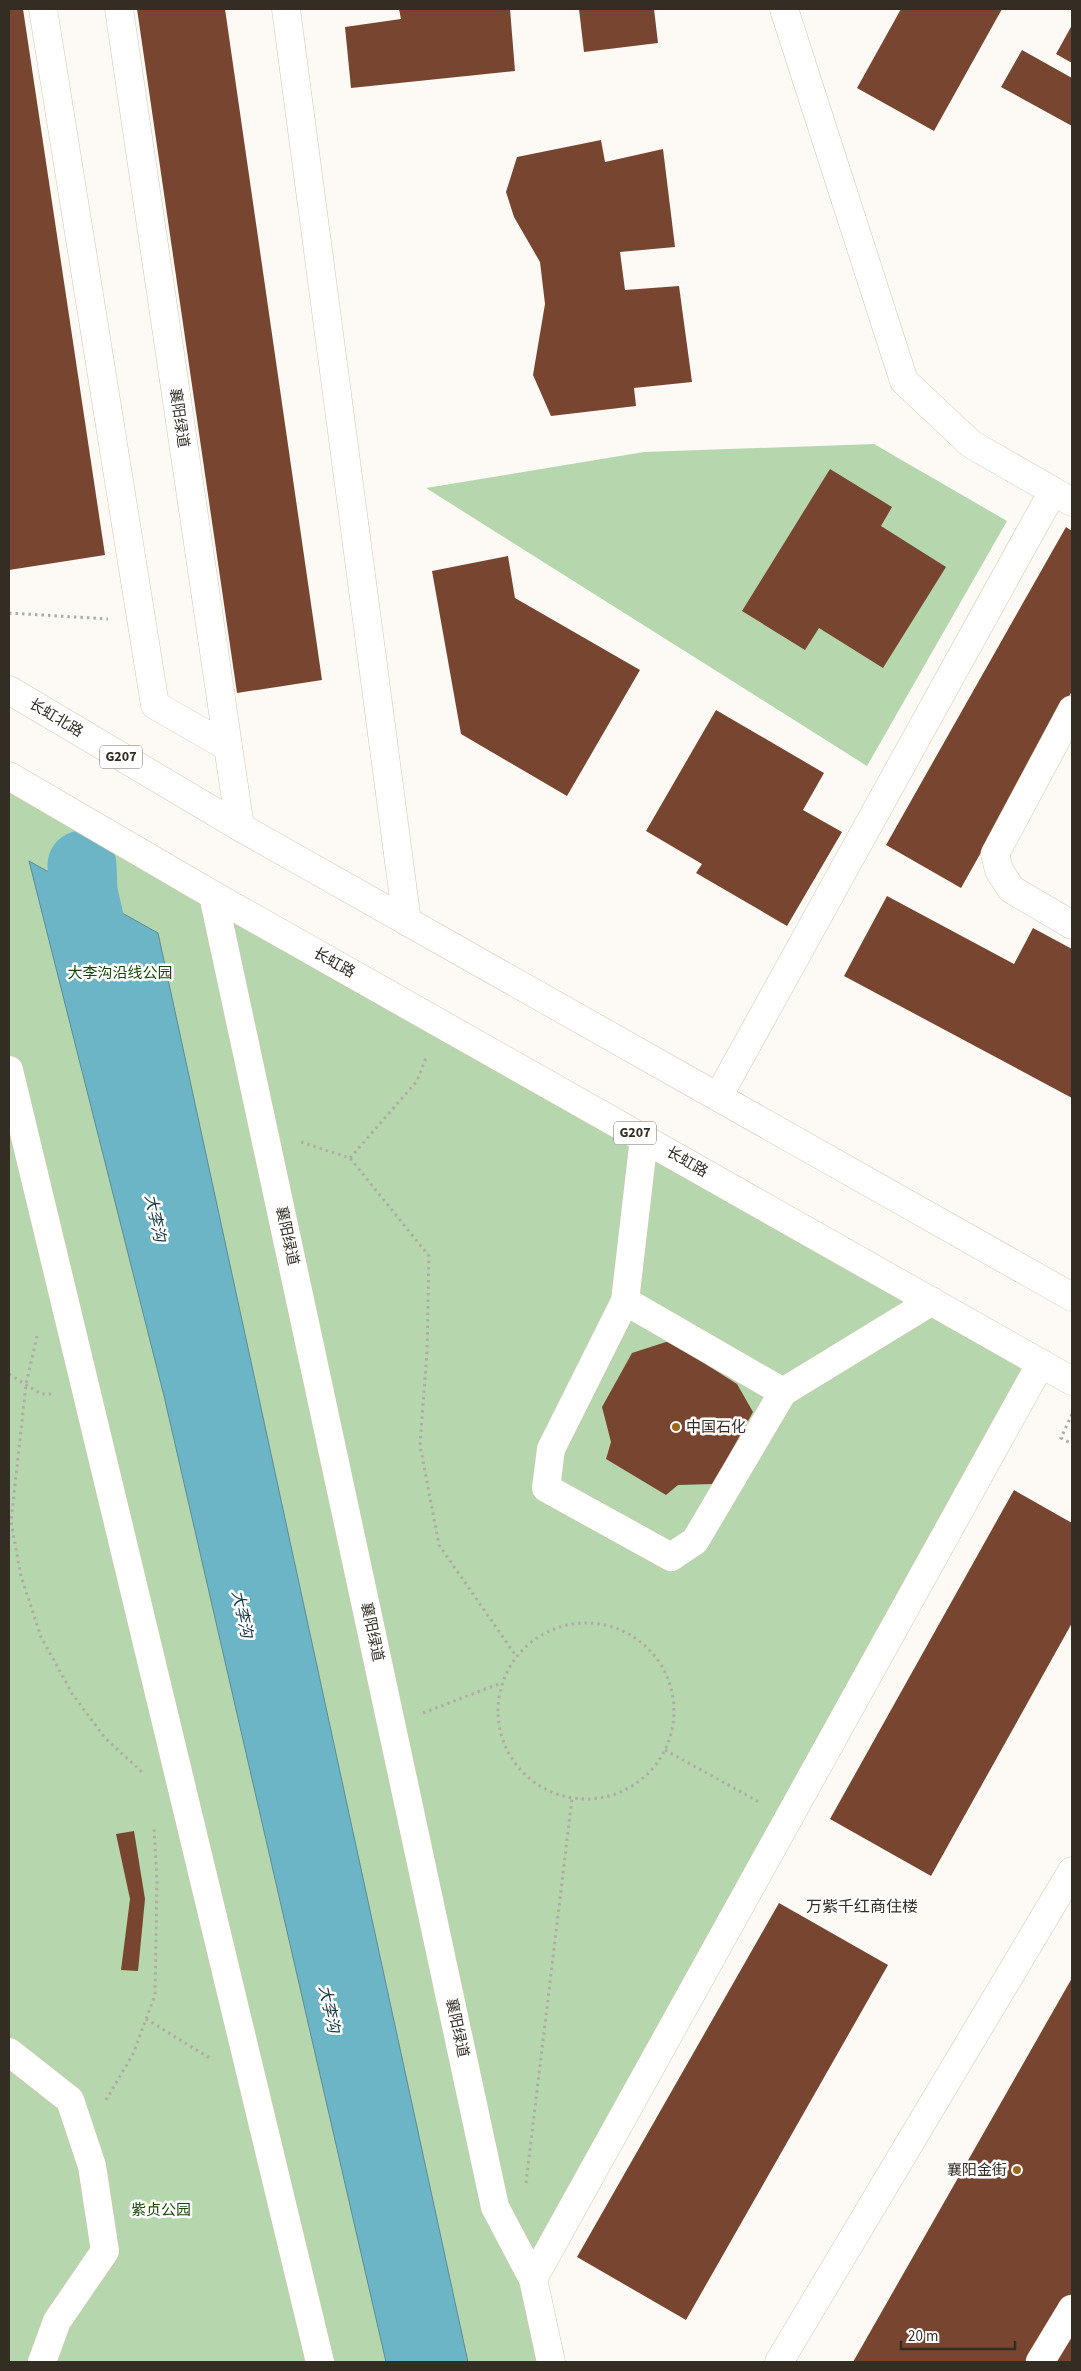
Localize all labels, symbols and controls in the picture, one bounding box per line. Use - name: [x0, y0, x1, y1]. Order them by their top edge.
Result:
- street label: 襄阳绿道: [164, 387, 194, 449]
- street label: 长虹北路: [25, 694, 87, 742]
- road number: G207: [100, 746, 142, 769]
- street label: 长虹路: [309, 943, 359, 983]
- park label: 大李沟沿线公园: [67, 963, 173, 984]
- road number: G207: [614, 1122, 656, 1144]
- street label: 长虹路: [662, 1142, 712, 1182]
- water label: 大李沟: [139, 1192, 171, 1246]
- street label: 襄阳绿道: [270, 1204, 304, 1268]
- place label: 中国石化: [686, 1417, 746, 1438]
- marker: 中国石化: [670, 1421, 682, 1433]
- water label: 大李沟: [226, 1588, 258, 1642]
- street label: 襄阳绿道: [355, 1600, 389, 1664]
- district label: 万紫千红商住楼: [806, 1896, 918, 1918]
- water label: 大李沟: [313, 1983, 345, 2037]
- street label: 襄阳绿道: [440, 1996, 474, 2060]
- place label: 襄阳金街: [947, 2160, 1007, 2181]
- marker: 襄阳金街: [1011, 2164, 1023, 2176]
- park label: 紫贞公园: [131, 2200, 191, 2221]
- scale bar: [901, 2318, 1015, 2350]
- text: 20 m: [908, 2326, 938, 2347]

